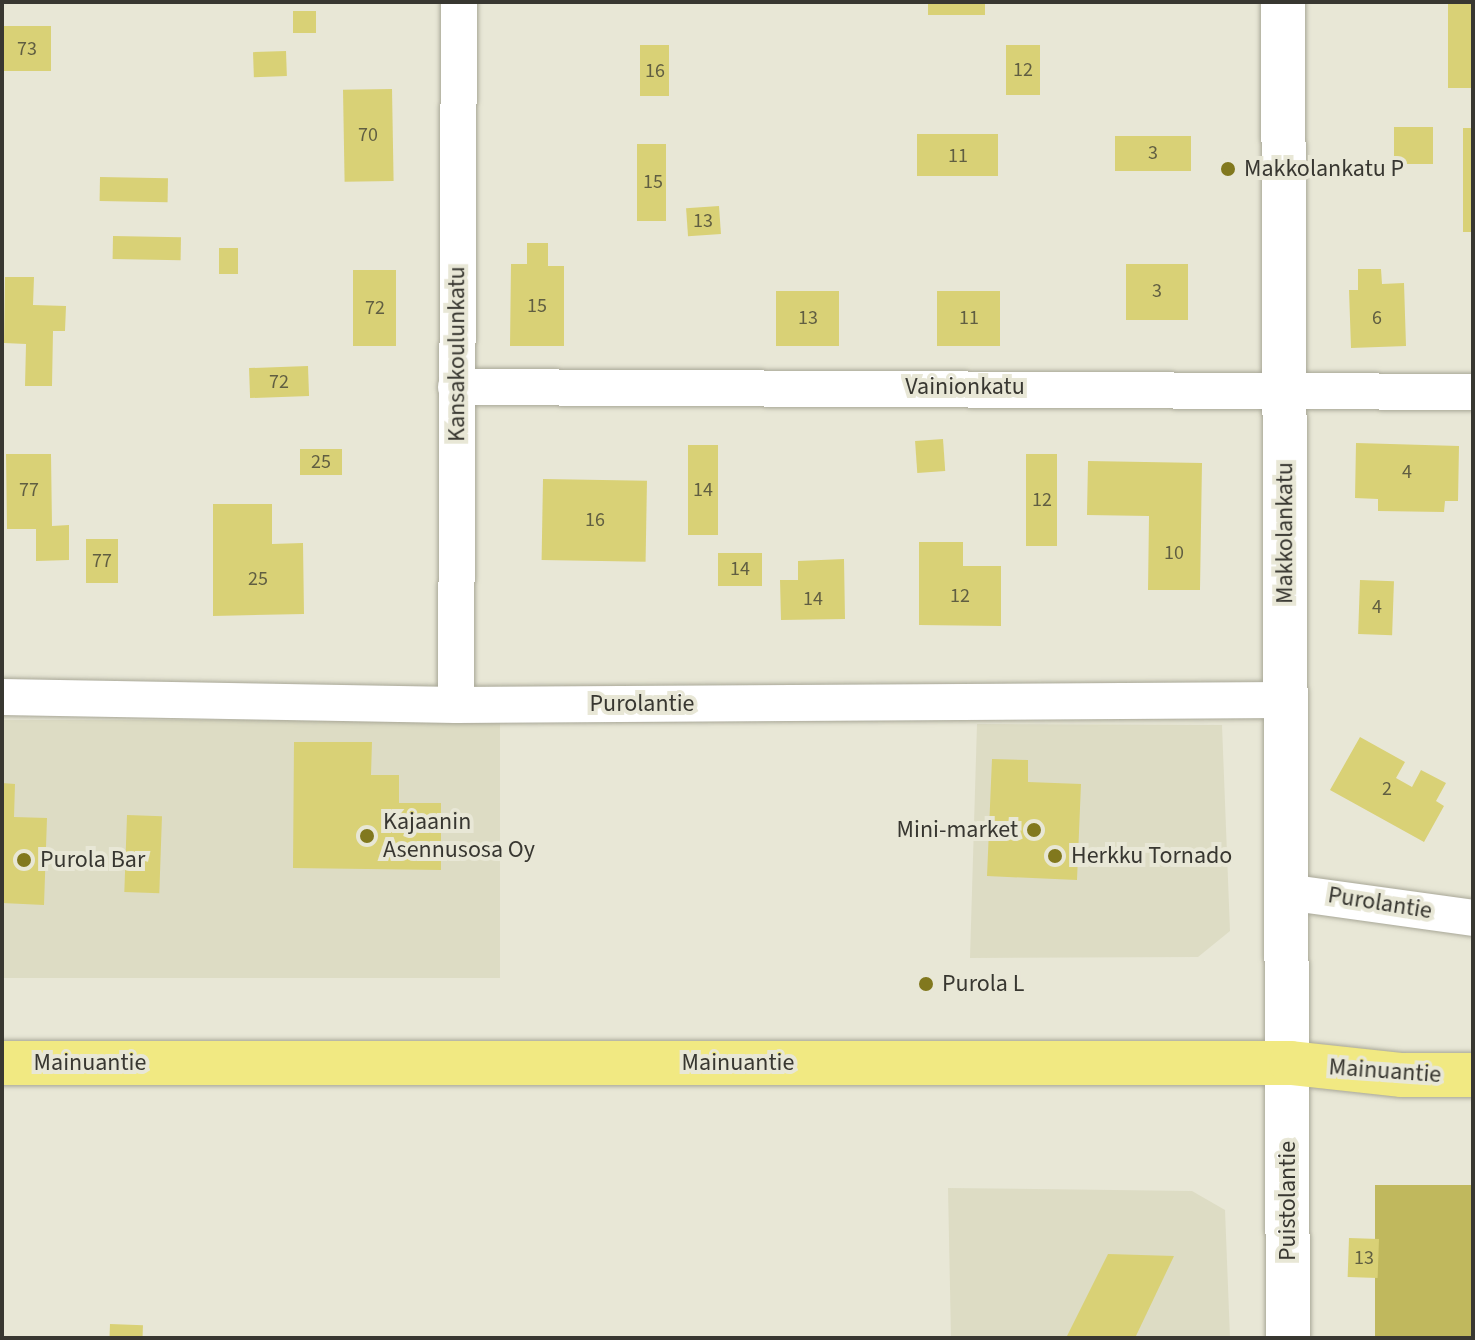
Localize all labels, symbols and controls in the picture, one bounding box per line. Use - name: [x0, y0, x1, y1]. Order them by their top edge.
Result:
- house number: 73: [17, 37, 37, 61]
- house number: 12: [1013, 58, 1033, 82]
- house number: 16: [645, 59, 665, 83]
- house number: 70: [358, 123, 378, 147]
- house number: 3: [1148, 141, 1158, 165]
- house number: 11: [948, 144, 968, 168]
- place label: Makkolankatu P: [1244, 155, 1404, 183]
- marker: Makkolankatu P: [1219, 160, 1237, 178]
- house number: 15: [643, 170, 663, 194]
- house number: 13: [693, 209, 713, 233]
- street label: Kansakoulunkatu: [443, 266, 471, 442]
- house number: 3: [1152, 279, 1162, 303]
- house number: 15: [527, 294, 547, 318]
- house number: 72: [365, 296, 385, 320]
- house number: 13: [798, 306, 818, 330]
- house number: 11: [959, 306, 979, 330]
- house number: 6: [1372, 306, 1382, 330]
- house number: 72: [269, 370, 289, 394]
- street label: Vainionkatu: [905, 373, 1025, 401]
- house number: 25: [311, 450, 331, 474]
- house number: 4: [1402, 460, 1412, 484]
- street label: Makkolankatu: [1271, 462, 1299, 604]
- house number: 77: [19, 478, 39, 502]
- house number: 14: [693, 478, 713, 502]
- house number: 12: [1032, 488, 1052, 512]
- house number: 16: [585, 508, 605, 532]
- house number: 10: [1164, 541, 1184, 565]
- house number: 77: [92, 549, 112, 573]
- house number: 14: [730, 557, 750, 581]
- house number: 25: [248, 567, 268, 591]
- house number: 12: [950, 584, 970, 608]
- house number: 14: [803, 587, 823, 611]
- house number: 4: [1372, 595, 1382, 619]
- street label: Purolantie: [590, 690, 694, 718]
- house number: 2: [1382, 777, 1392, 801]
- place label: Kajaanin Asennusosa Oy: [383, 808, 535, 864]
- place label: Mini-market: [897, 816, 1018, 844]
- marker: Mini-market: [1025, 821, 1043, 839]
- marker: Kajaanin Asennusosa Oy: [358, 827, 376, 845]
- place label: Herkku Tornado: [1071, 842, 1232, 870]
- place label: Purola Bar: [40, 846, 145, 874]
- marker: Herkku Tornado: [1046, 847, 1064, 865]
- marker: Purola Bar: [15, 851, 33, 869]
- street label: Purolantie: [1326, 881, 1434, 925]
- place label: Purola L: [942, 970, 1024, 998]
- marker: Purola L: [917, 975, 935, 993]
- street label: Mainuantie: [34, 1049, 146, 1077]
- street label: Mainuantie: [682, 1049, 794, 1077]
- street label: Mainuantie: [1328, 1053, 1442, 1089]
- street label: Puistolantie: [1274, 1141, 1302, 1261]
- house number: 13: [1354, 1246, 1374, 1270]

